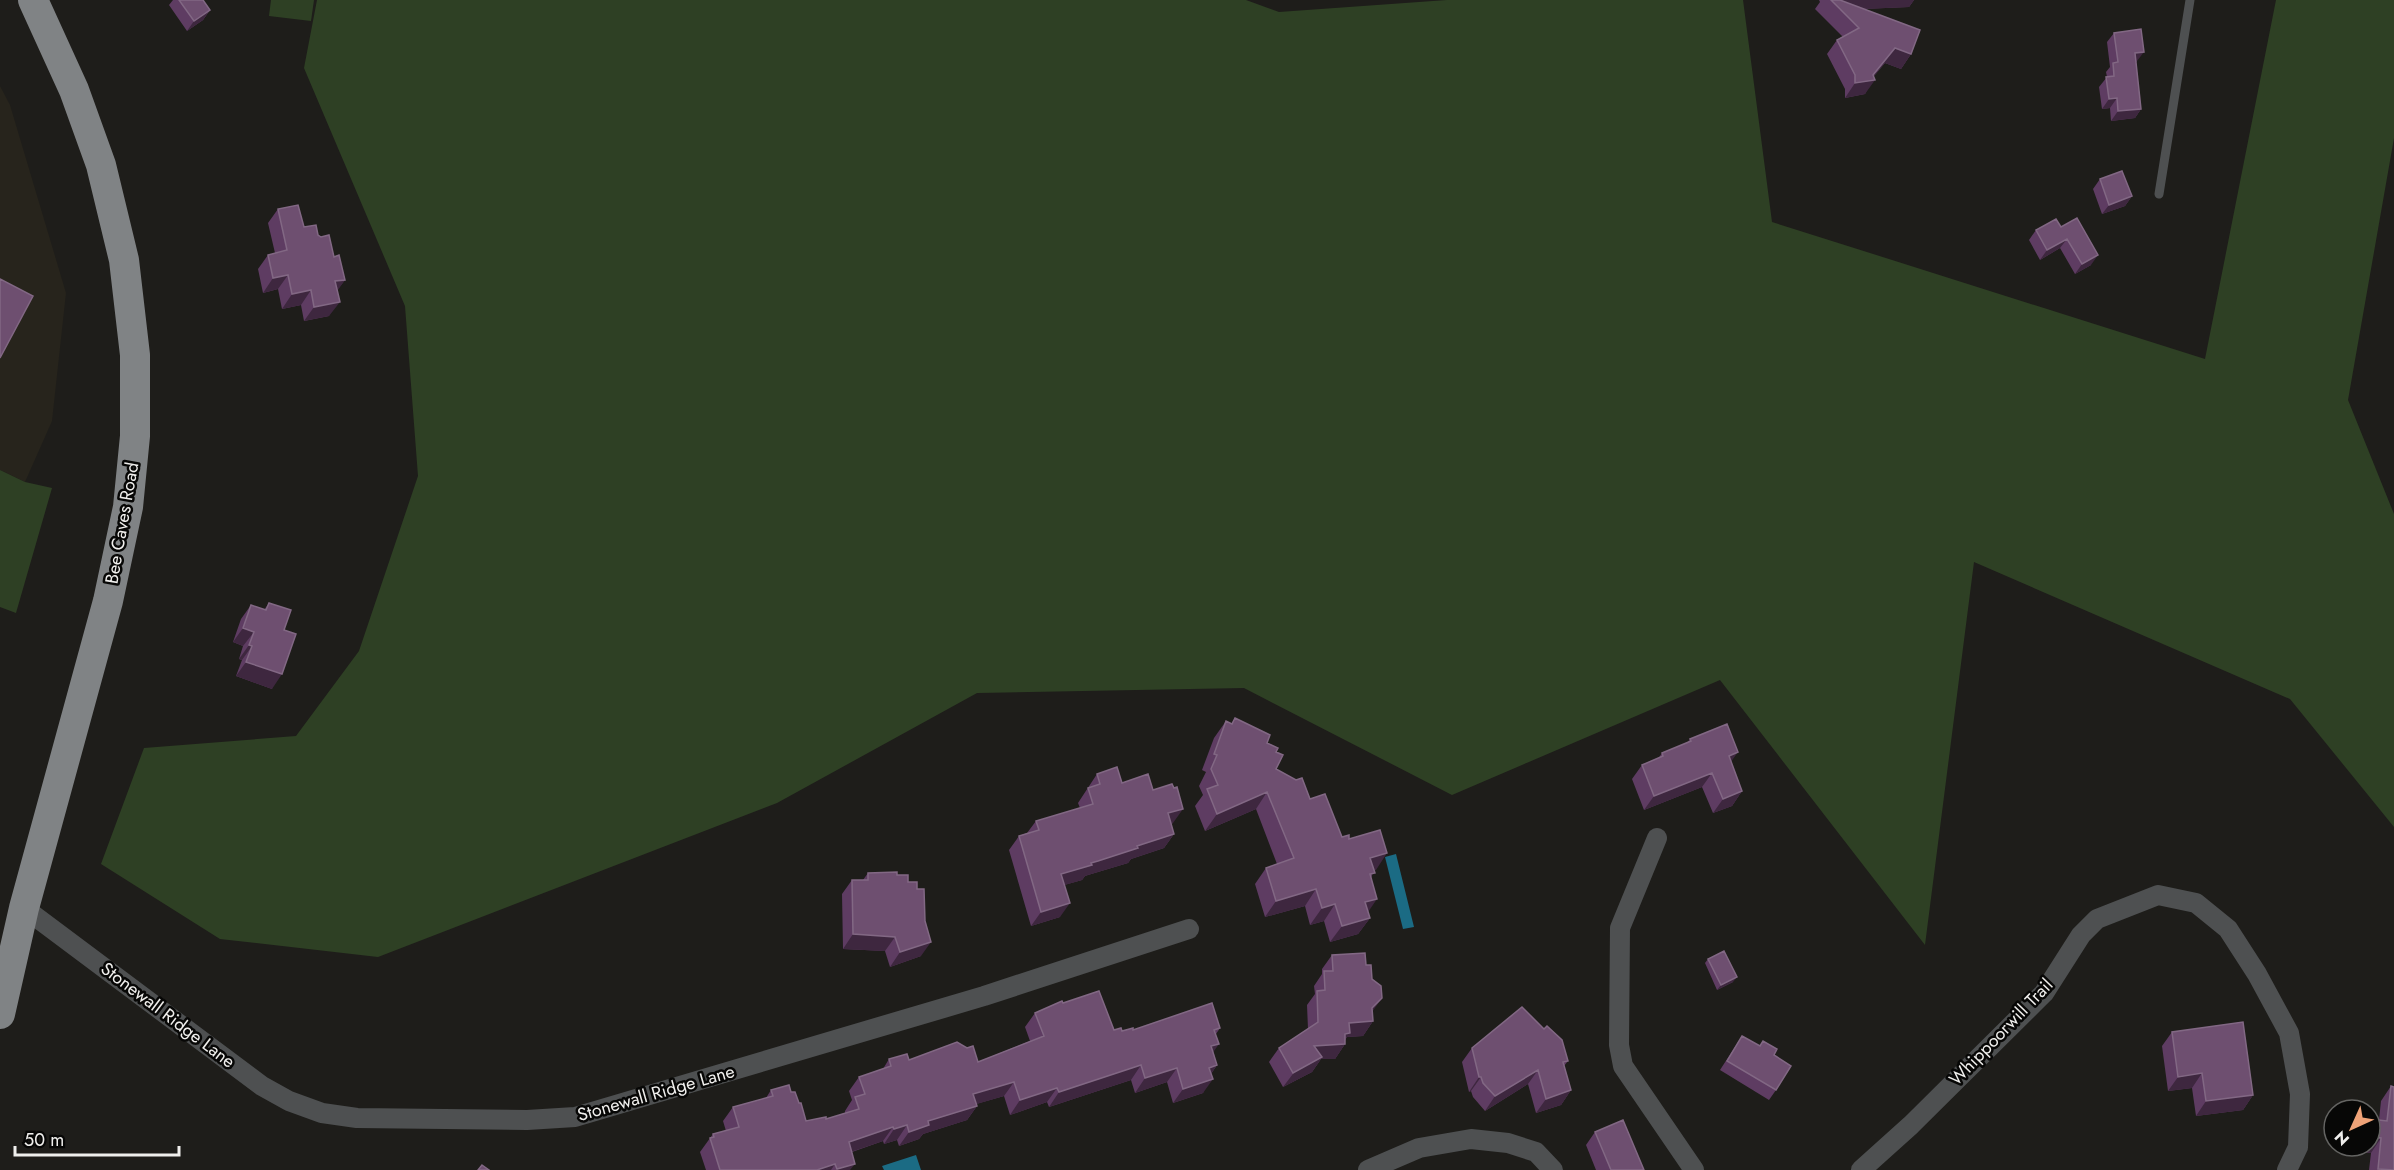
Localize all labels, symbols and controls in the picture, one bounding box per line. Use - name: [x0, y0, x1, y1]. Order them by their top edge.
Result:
- street label: Bee Caves Road: [98, 460, 146, 586]
- street label: Stonewall Ridge Lane: [95, 956, 241, 1074]
- street label: Whippoorwill Trail: [1943, 973, 2059, 1091]
- street label: Stonewall Ridge Lane: [574, 1058, 738, 1128]
- north arrow: [2322, 1098, 2382, 1158]
- scale bar: [15, 1119, 178, 1157]
- text: N: [2329, 1126, 2354, 1151]
- text: 50 m: [24, 1127, 64, 1153]

